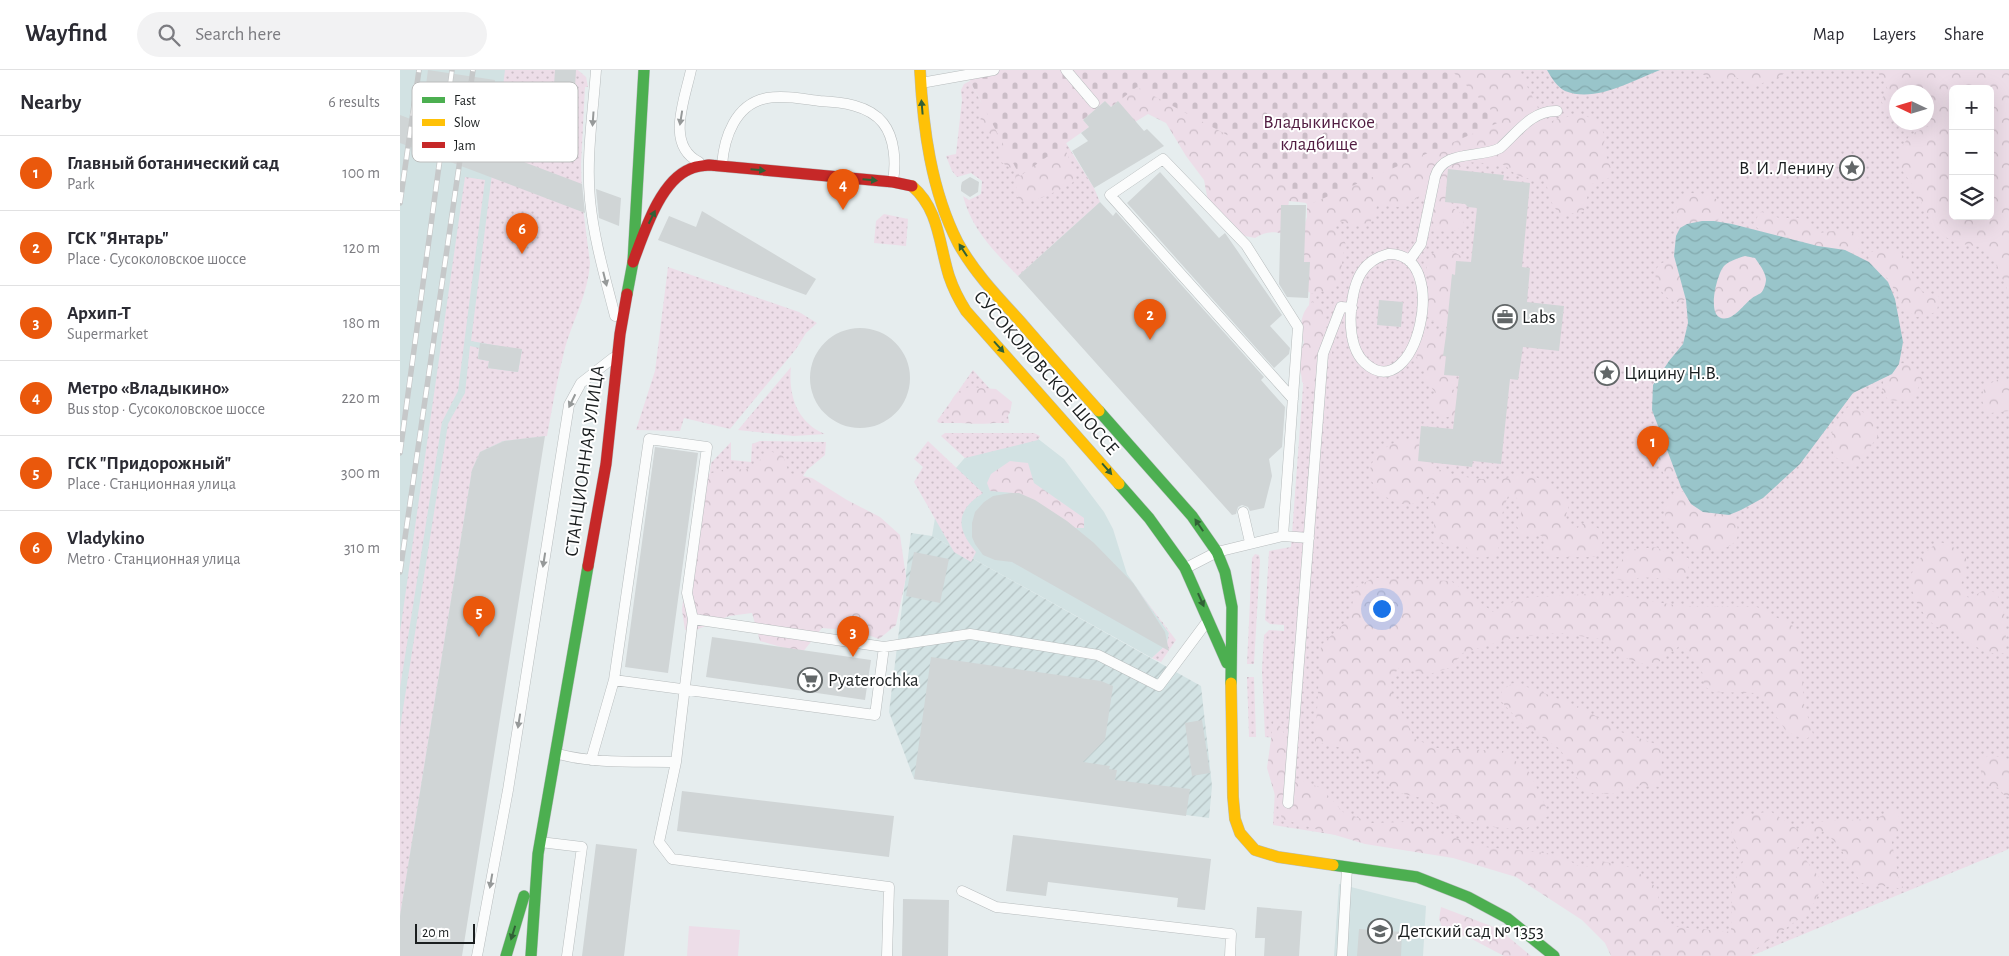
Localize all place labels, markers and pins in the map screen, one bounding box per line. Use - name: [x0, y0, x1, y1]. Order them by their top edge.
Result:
- place icon: В. И. Ленину: [1839, 155, 1865, 181]
- place label: В. И. Ленину: [1739, 159, 1834, 178]
- pin: 4: [827, 169, 859, 210]
- pin: 6: [506, 213, 538, 254]
- pin: 2: [1134, 299, 1166, 340]
- office icon: Labs: [1492, 304, 1518, 330]
- place label: Labs: [1522, 308, 1555, 327]
- place icon: Цицину Н.В.: [1594, 360, 1620, 386]
- place label: Цицину Н.В.: [1624, 364, 1720, 383]
- pin: 1: [1637, 426, 1669, 467]
- pin: 5: [463, 596, 495, 637]
- pin: 3: [837, 616, 869, 657]
- supermarket icon: Pyaterochka: [797, 667, 823, 693]
- place label: Pyaterochka: [828, 671, 919, 690]
- school or university icon: Детский сад № 1353: [1367, 918, 1393, 944]
- place label: Детский сад № 1353: [1398, 922, 1544, 941]

